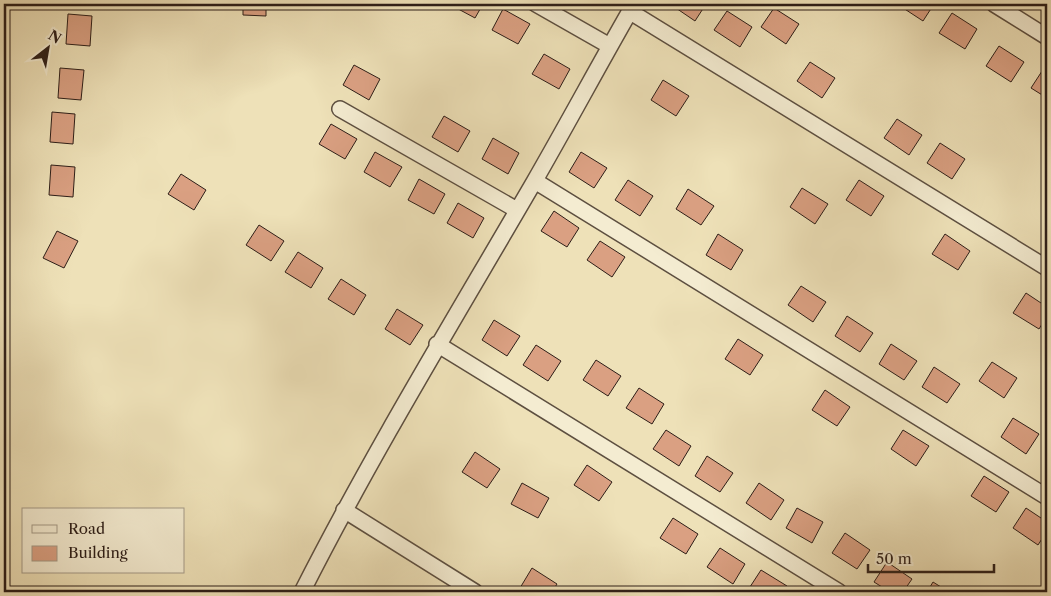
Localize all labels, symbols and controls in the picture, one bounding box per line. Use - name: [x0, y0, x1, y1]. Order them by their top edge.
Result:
- north arrow: [22, 22, 72, 72]
- text: N: [45, 26, 65, 48]
- legend: [22, 508, 185, 574]
- text: Road: [68, 519, 105, 538]
- scale bar: [868, 541, 995, 573]
- text: Building: [68, 543, 128, 562]
- text: 50 m: [876, 549, 912, 568]

